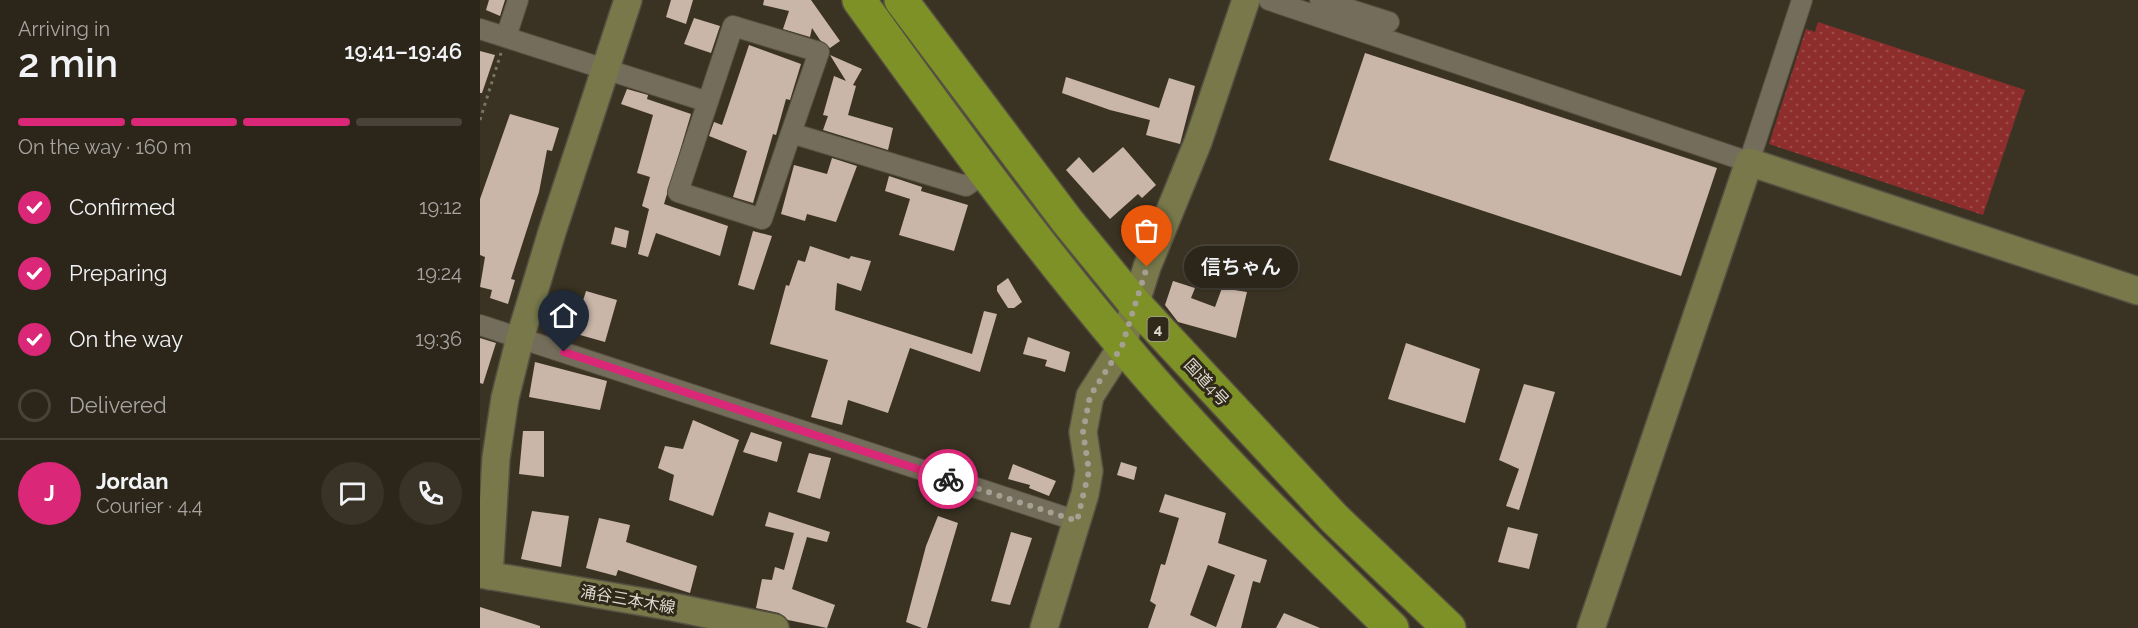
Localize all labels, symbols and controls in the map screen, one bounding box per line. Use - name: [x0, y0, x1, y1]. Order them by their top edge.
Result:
- text: Arriving in: [18, 17, 110, 41]
- text: 19:41–19:46: [344, 38, 462, 64]
- text: 2 min: [18, 40, 118, 86]
- text: On the way · 160 m: [18, 135, 192, 159]
- icon: check: [18, 191, 51, 224]
- text: Confirmed: [69, 194, 176, 220]
- text: 19:12: [419, 195, 462, 219]
- pin: [1121, 205, 1172, 267]
- icon: bag: [1130, 214, 1163, 247]
- callout: 信ちゃん: [1183, 246, 1297, 288]
- text: 信ちゃん: [1201, 255, 1281, 279]
- icon: check: [18, 257, 51, 290]
- text: Preparing: [69, 260, 167, 286]
- text: 19:24: [417, 261, 462, 285]
- pin: [538, 290, 589, 352]
- icon: home: [547, 299, 580, 332]
- road number: 4: [1148, 317, 1168, 341]
- icon: check: [18, 323, 51, 356]
- text: On the way: [69, 326, 183, 352]
- text: 19:36: [415, 327, 462, 351]
- street label: 国道4号: [1180, 355, 1233, 410]
- text: Delivered: [69, 392, 167, 418]
- courier: [918, 449, 978, 509]
- button: chat: [321, 462, 384, 525]
- button: phone: [399, 462, 462, 525]
- icon: bike: [932, 463, 965, 496]
- text: Jordan: [96, 468, 168, 494]
- text: J: [44, 480, 55, 506]
- text: Courier · 4.4: [96, 494, 203, 518]
- street label: 涌谷三本木線: [579, 582, 677, 617]

